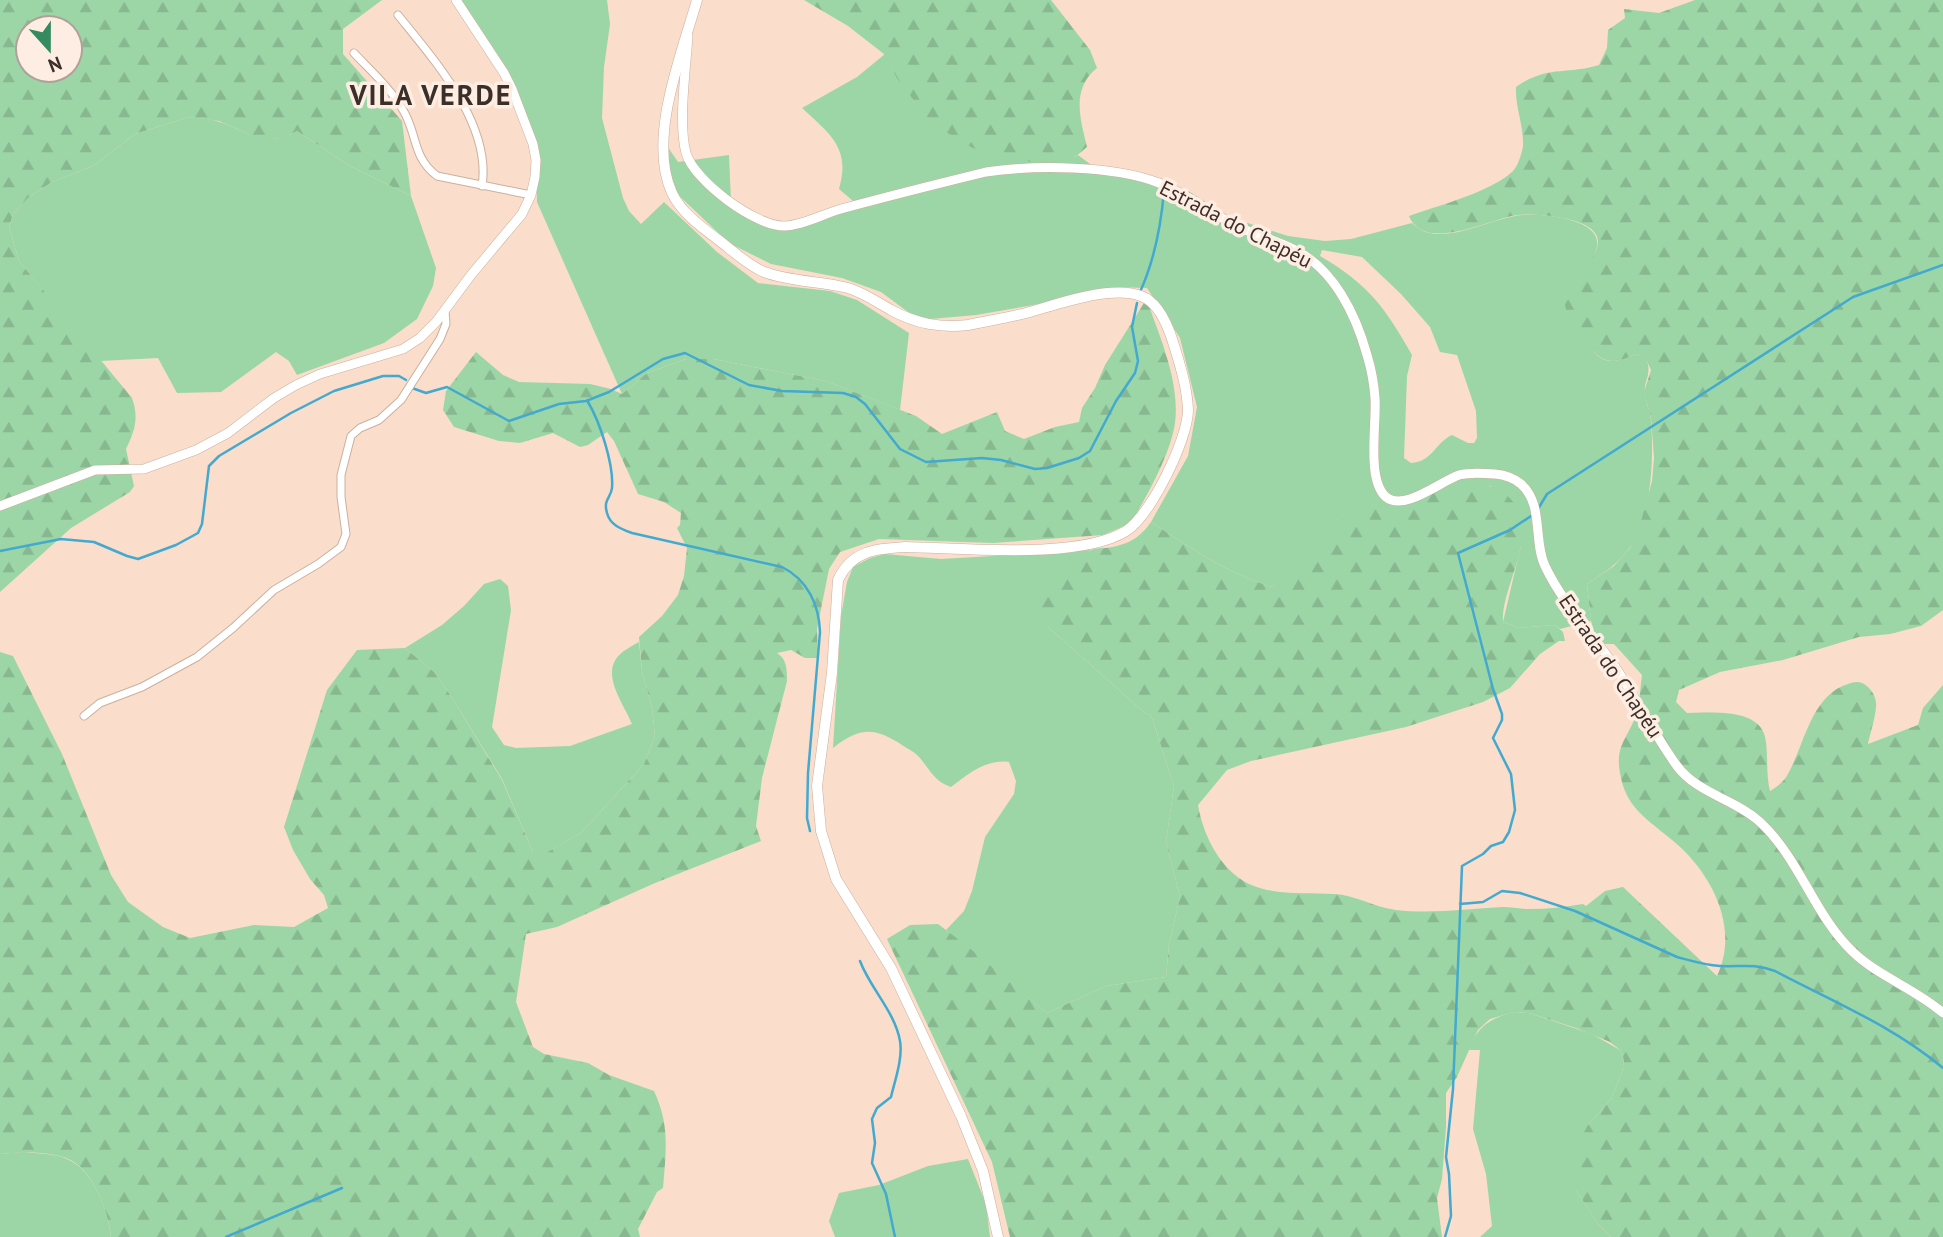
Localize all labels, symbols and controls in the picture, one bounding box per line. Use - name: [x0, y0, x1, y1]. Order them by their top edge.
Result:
- north arrow: [14, 14, 84, 84]
- text: N: [45, 51, 65, 78]
- district label: VILA VERDE: [349, 76, 512, 113]
- street label: Estrada do Chapéu: [1155, 174, 1317, 274]
- street label: Estrada do Chapéu: [1553, 589, 1669, 743]

